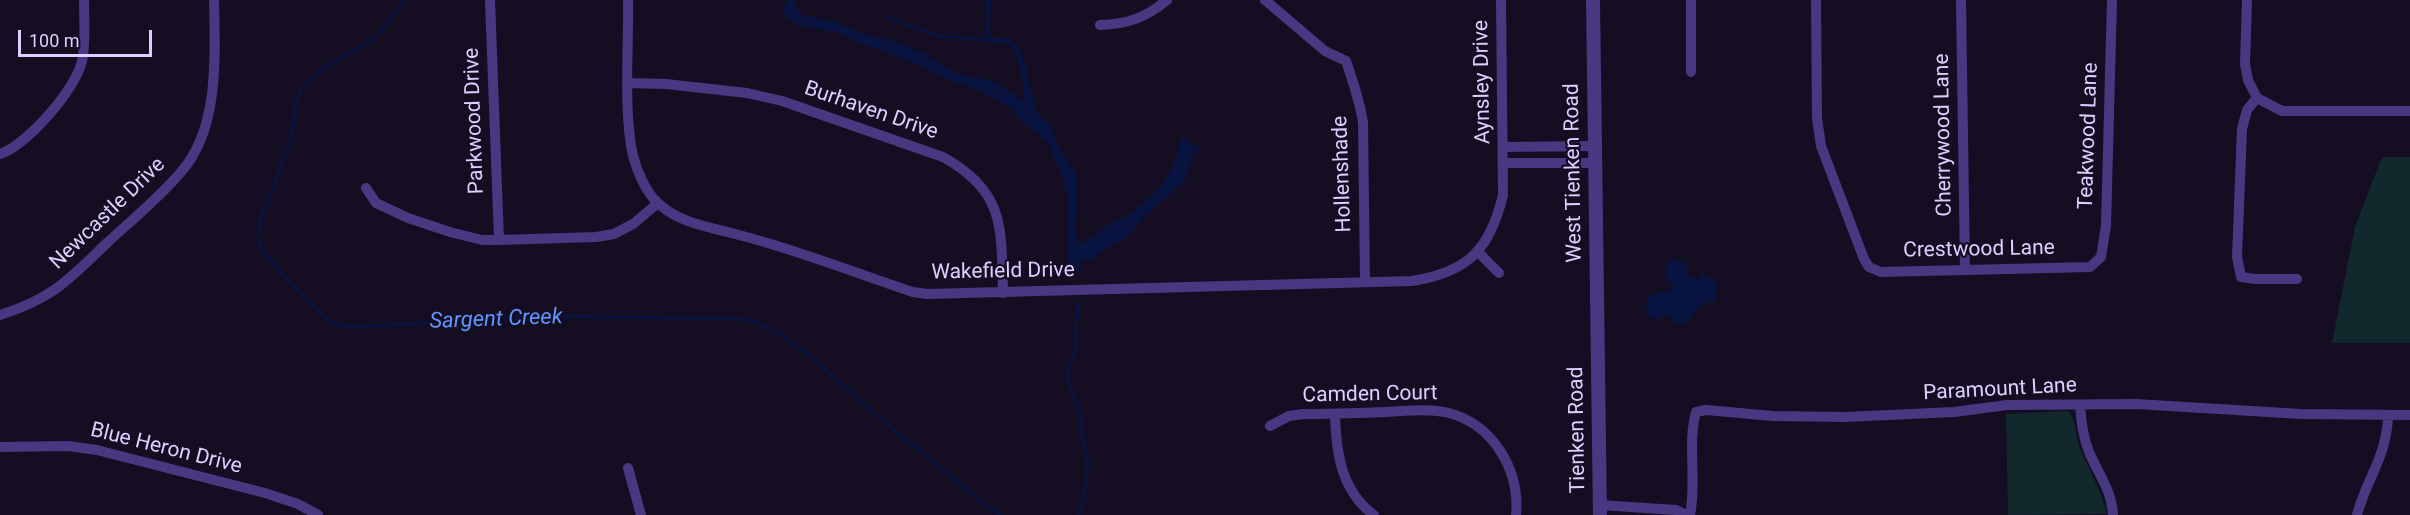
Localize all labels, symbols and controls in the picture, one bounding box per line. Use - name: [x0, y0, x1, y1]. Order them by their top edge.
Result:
- scale bar: [21, 18, 154, 56]
- street label: Aynsley Drive: [1469, 20, 1497, 144]
- text: 100 m: [29, 30, 80, 51]
- street label: Parkwood Drive: [460, 47, 490, 195]
- street label: Cherrywood Lane: [1930, 53, 1958, 217]
- street label: Teakwood Lane: [2074, 62, 2104, 210]
- street label: Burhaven Drive: [801, 76, 941, 146]
- street label: West Tienken Road: [1560, 83, 1588, 263]
- street label: Hollenshade: [1328, 115, 1358, 233]
- street label: Newcastle Drive: [45, 153, 171, 275]
- street label: Crestwood Lane: [1903, 236, 2055, 264]
- street label: Wakefield Drive: [931, 258, 1075, 286]
- water label: Sargent Creek: [429, 304, 563, 336]
- street label: Tienken Road: [1564, 366, 1592, 494]
- street label: Paramount Lane: [1923, 373, 2077, 407]
- street label: Camden Court: [1302, 381, 1438, 409]
- street label: Blue Heron Drive: [88, 418, 244, 480]

